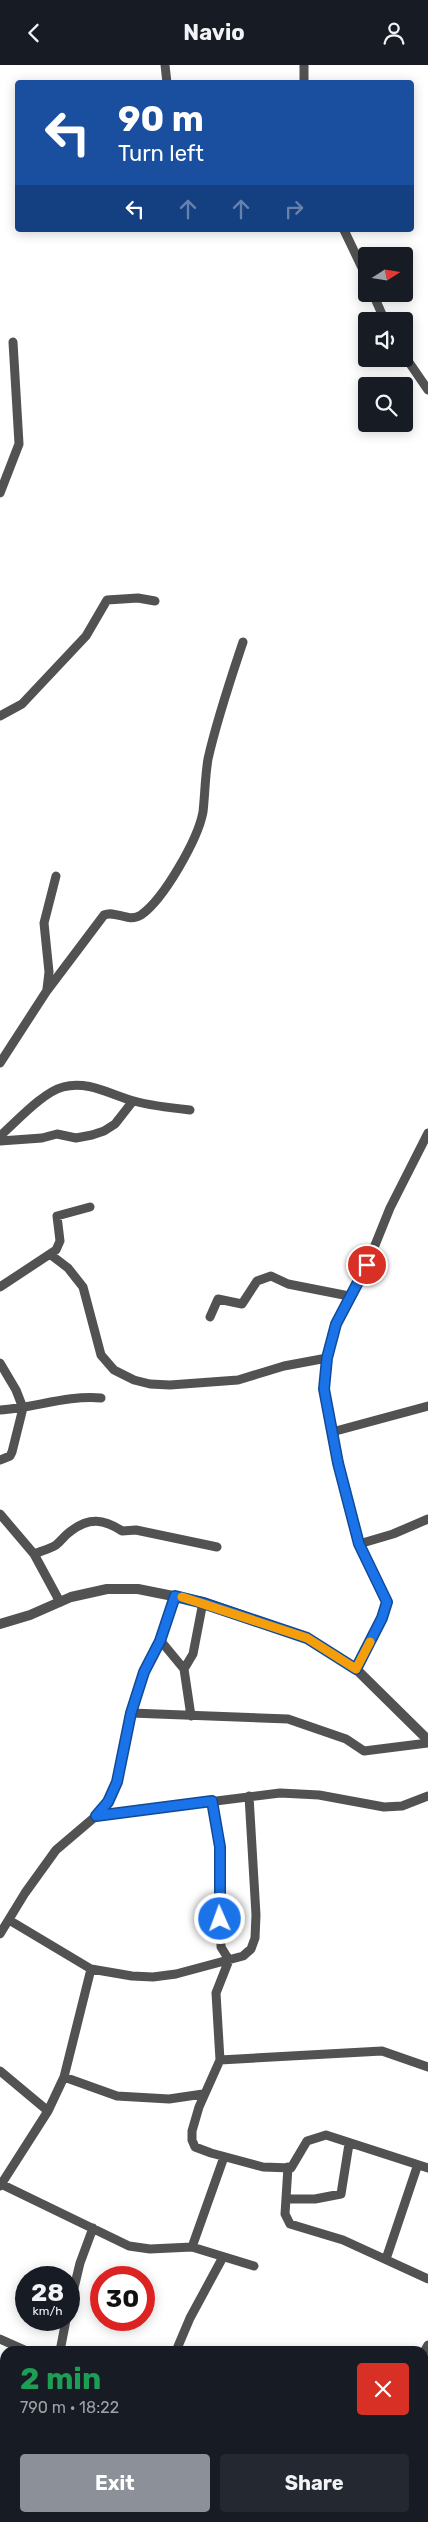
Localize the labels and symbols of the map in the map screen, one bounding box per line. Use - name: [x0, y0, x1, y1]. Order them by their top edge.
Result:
- north arrow: [358, 247, 412, 303]
- pin: [346, 1244, 388, 1286]
- position arrow: [193, 1892, 245, 1944]
- speed limit sign: 30: [90, 2266, 155, 2331]

